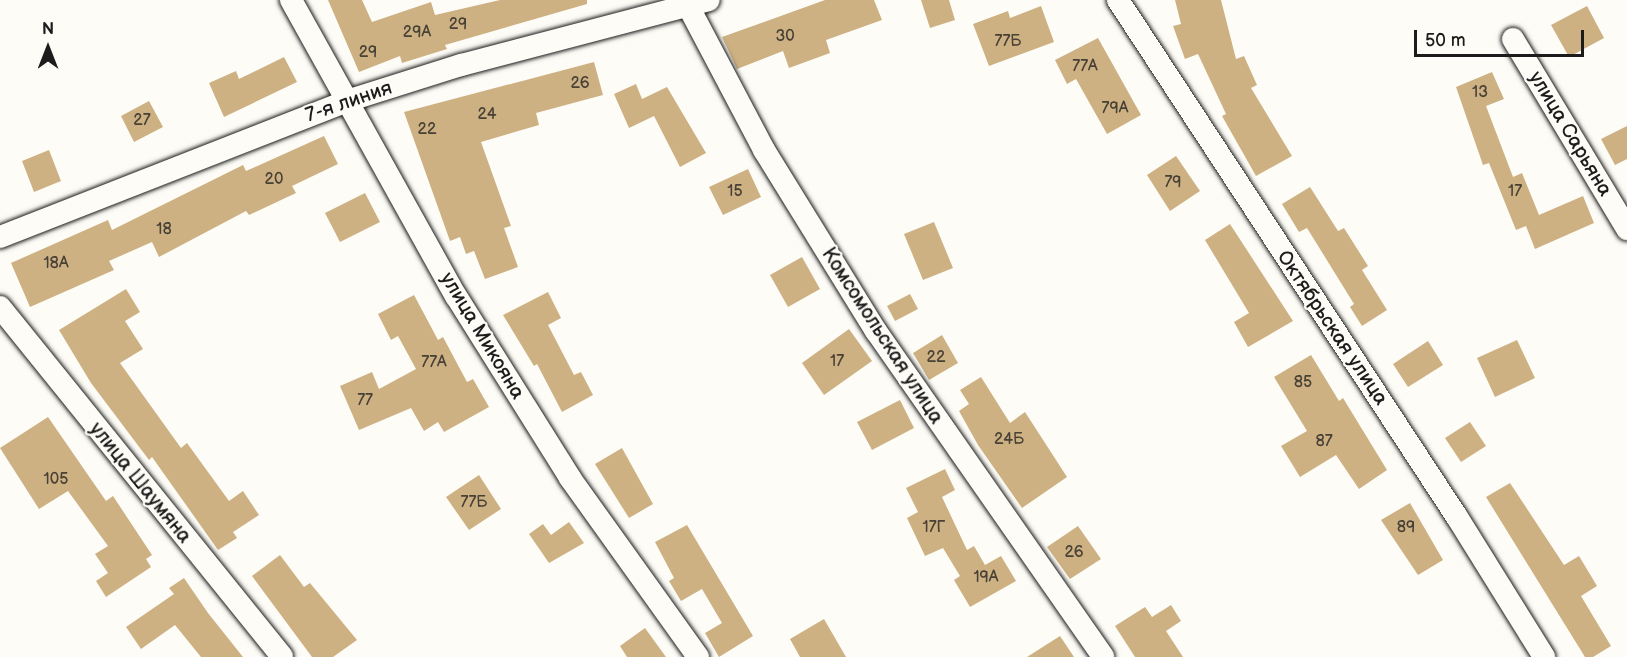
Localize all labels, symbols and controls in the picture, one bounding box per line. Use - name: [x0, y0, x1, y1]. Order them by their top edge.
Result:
- house number: 29: [449, 15, 467, 35]
- north arrow: [18, 18, 78, 78]
- scale bar: [1417, 18, 1586, 56]
- text: N: [42, 20, 54, 39]
- house number: 29А: [403, 23, 431, 43]
- house number: 30: [775, 27, 795, 47]
- text: 50 m: [1425, 30, 1466, 51]
- house number: 77Б: [995, 32, 1021, 52]
- house number: 29: [359, 43, 377, 63]
- house number: 77А: [1072, 57, 1098, 77]
- street label: улица Сарьяна: [1523, 67, 1617, 201]
- house number: 26: [570, 74, 590, 94]
- street label: 7-я линия: [303, 76, 395, 128]
- house number: 13: [1472, 83, 1488, 103]
- house number: 79А: [1102, 99, 1128, 119]
- house number: 24: [478, 105, 496, 125]
- house number: 27: [133, 111, 151, 131]
- house number: 22: [418, 120, 436, 140]
- house number: 20: [265, 170, 283, 190]
- house number: 79: [1164, 173, 1182, 193]
- house number: 15: [727, 182, 743, 202]
- house number: 17: [1508, 182, 1522, 202]
- house number: 18: [156, 220, 172, 240]
- street label: Комсомольская улица: [816, 243, 948, 429]
- street label: Октябрьская улица: [1271, 246, 1393, 410]
- house number: 18А: [43, 254, 69, 274]
- street label: улица Микояна: [435, 268, 529, 404]
- house number: 22: [927, 348, 945, 368]
- house number: 17: [830, 352, 844, 372]
- house number: 77А: [421, 353, 447, 373]
- house number: 85: [1294, 373, 1312, 393]
- house number: 77: [357, 391, 373, 411]
- street label: улица Шаумяна: [84, 418, 196, 548]
- house number: 24Б: [994, 430, 1024, 450]
- house number: 87: [1315, 432, 1333, 452]
- house number: 105: [44, 470, 68, 490]
- house number: 77Б: [461, 493, 487, 513]
- house number: 17Г: [923, 518, 945, 538]
- house number: 89: [1397, 518, 1415, 538]
- house number: 26: [1064, 543, 1084, 563]
- house number: 19А: [973, 568, 999, 588]

